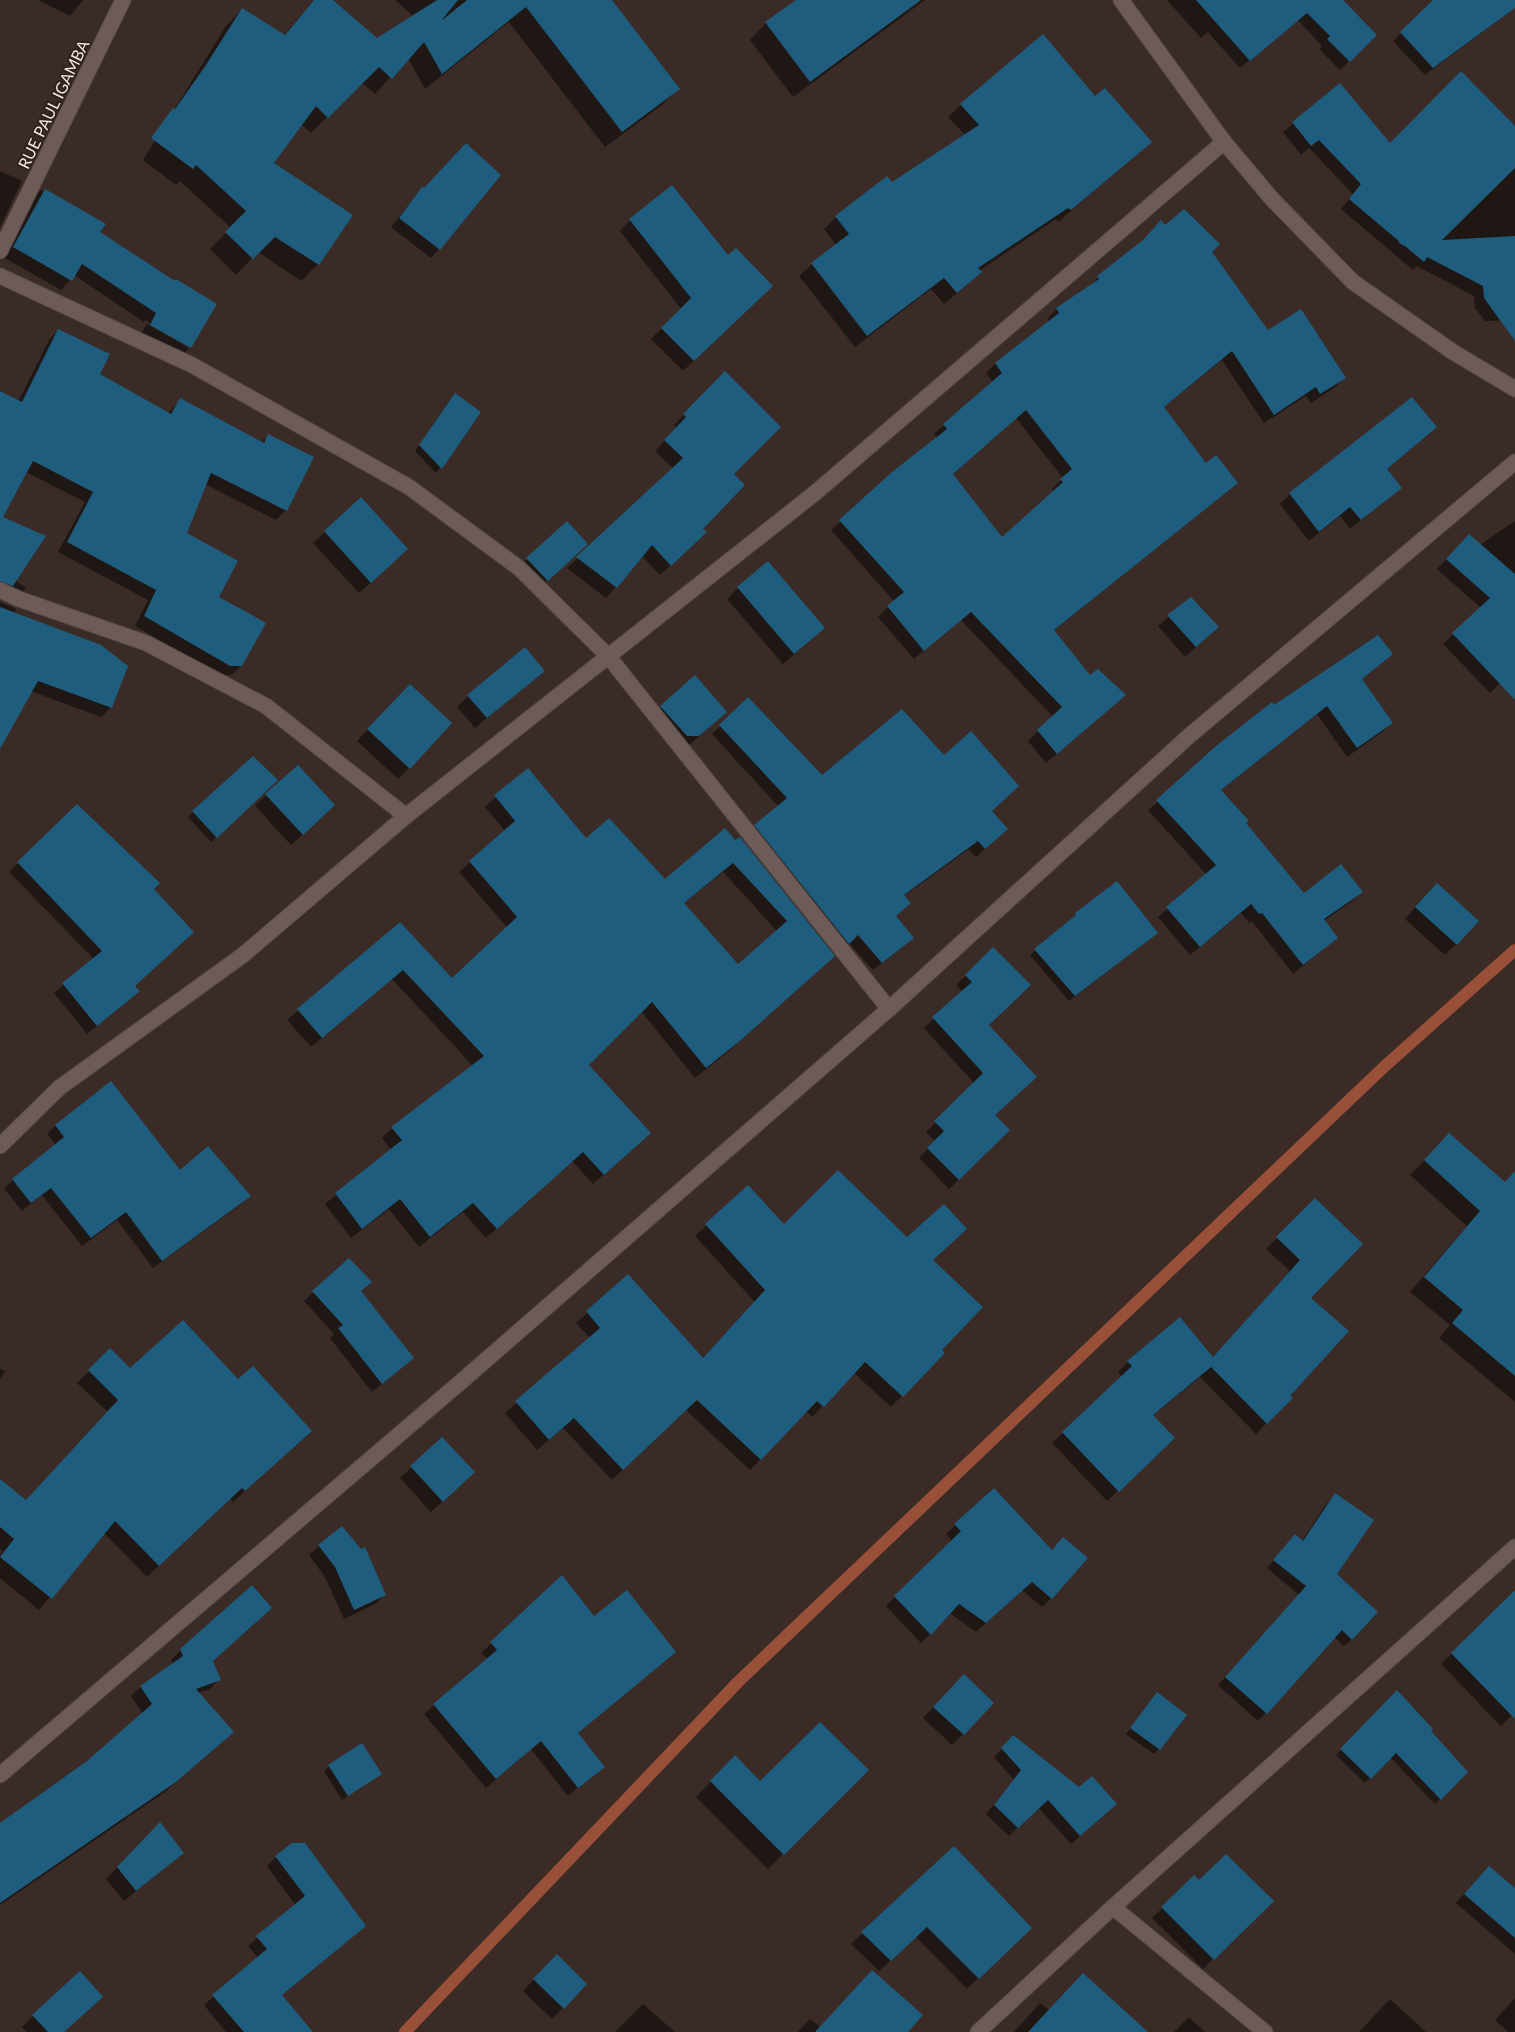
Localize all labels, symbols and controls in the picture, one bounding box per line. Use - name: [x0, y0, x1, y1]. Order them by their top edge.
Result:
- street label: RUE PAUL IGAMBA: [14, 36, 92, 171]

